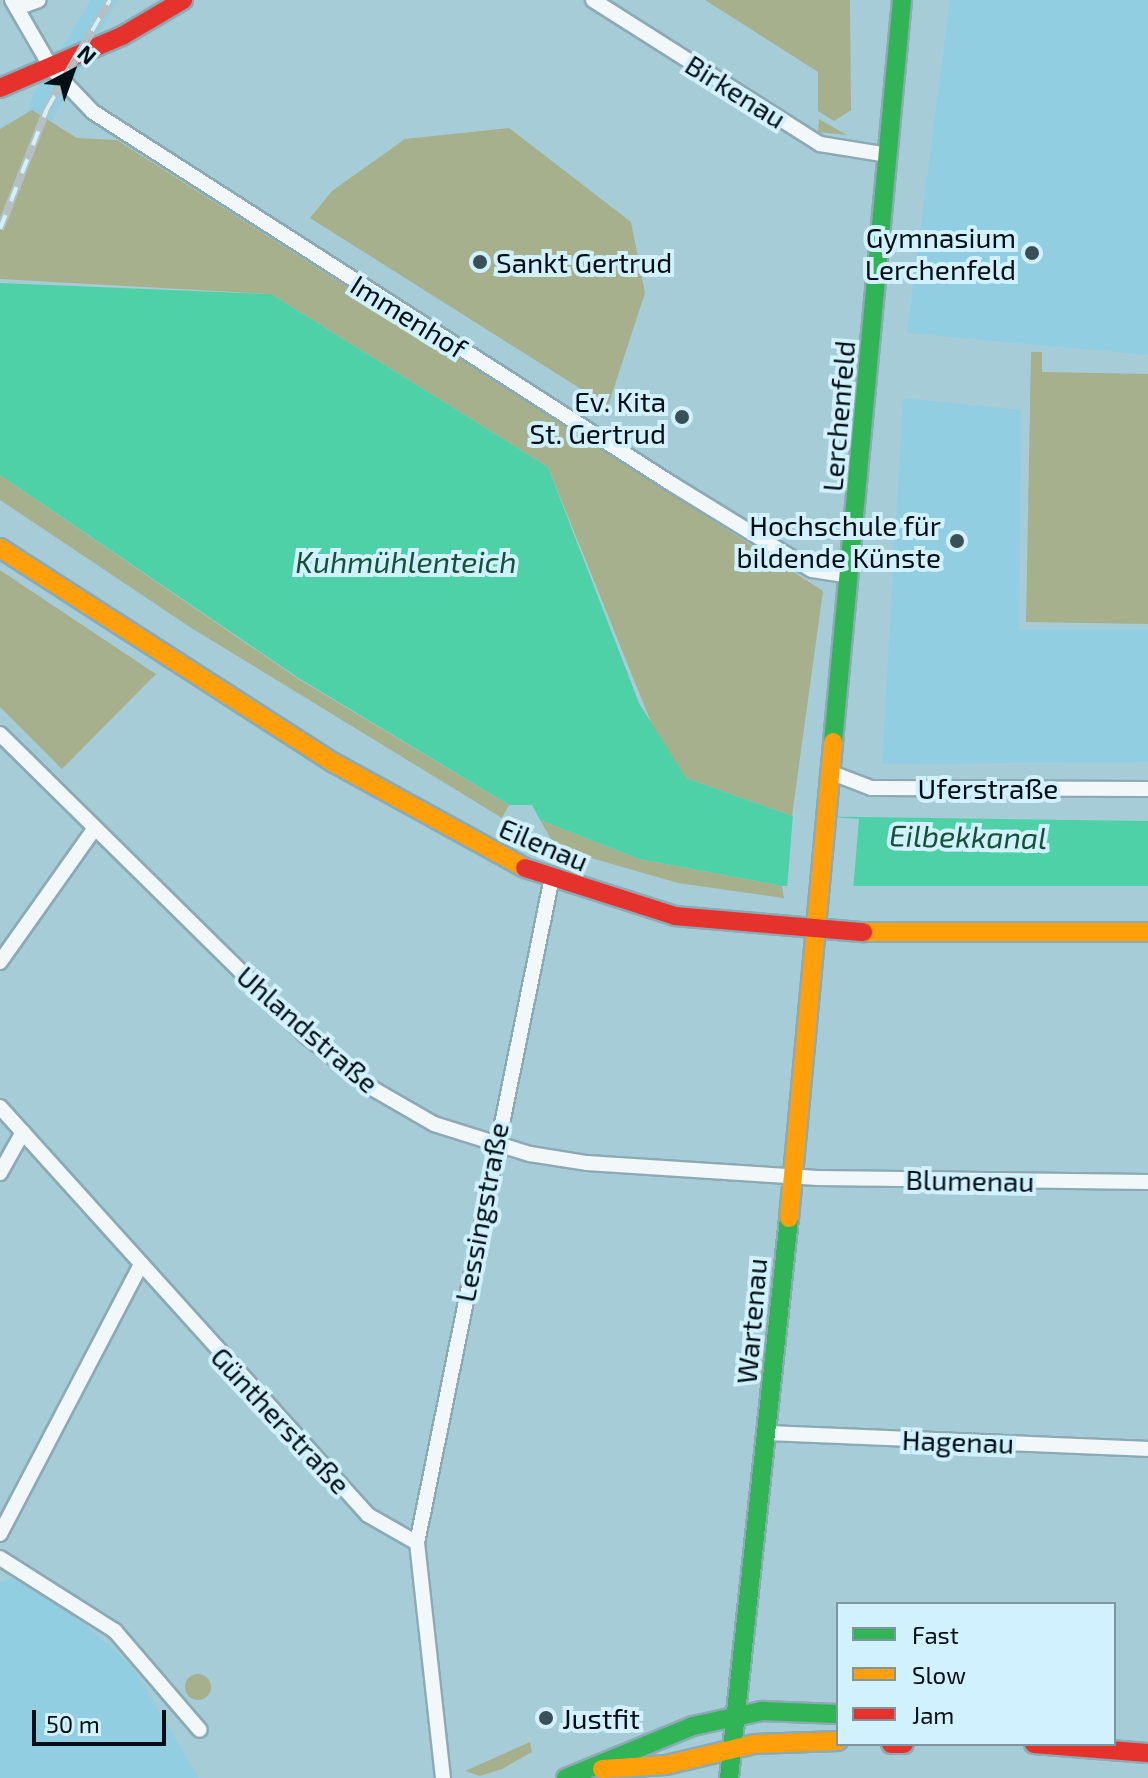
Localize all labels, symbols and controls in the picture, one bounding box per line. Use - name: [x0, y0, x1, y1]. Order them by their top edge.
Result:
- north arrow: [32, 32, 112, 112]
- text: N: [73, 39, 102, 69]
- street label: Birkenau: [680, 47, 792, 135]
- place label: Gymnasium Lerchenfeld: [865, 220, 1016, 286]
- marker: Gymnasium Lerchenfeld: [1023, 244, 1041, 262]
- place label: Sankt Gertrud: [496, 245, 672, 279]
- marker: Sankt Gertrud: [471, 253, 489, 271]
- street label: Immenhof: [345, 267, 473, 365]
- street label: Lerchenfeld: [815, 339, 861, 493]
- place label: Ev. Kita St. Gertrud: [529, 384, 666, 450]
- marker: Ev. Kita St. Gertrud: [673, 408, 691, 426]
- place label: Hochschule für bildende Künste: [737, 508, 941, 574]
- marker: Hochschule für bildende Künste: [948, 532, 966, 550]
- water label: Kuhmühlenteich: [295, 543, 517, 579]
- street label: Uferstraße: [918, 771, 1058, 805]
- street label: Eilenau: [494, 810, 594, 878]
- water label: Eilbekkanal: [889, 817, 1047, 855]
- street label: Uhlandstraße: [230, 958, 386, 1100]
- street label: Lessingstraße: [447, 1119, 515, 1305]
- street label: Blumenau: [905, 1162, 1035, 1198]
- street label: Wartenau: [729, 1257, 773, 1385]
- street label: Güntherstraße: [204, 1340, 358, 1500]
- street label: Hagenau: [901, 1422, 1015, 1460]
- legend: [836, 1602, 1116, 1746]
- text: Fast: [912, 1620, 959, 1649]
- text: Slow: [912, 1660, 966, 1689]
- scale bar: [36, 1694, 170, 1744]
- text: Jam: [912, 1700, 954, 1729]
- place label: Justfit: [562, 1701, 640, 1735]
- text: 50 m: [46, 1709, 100, 1738]
- marker: Justfit: [537, 1709, 555, 1727]

